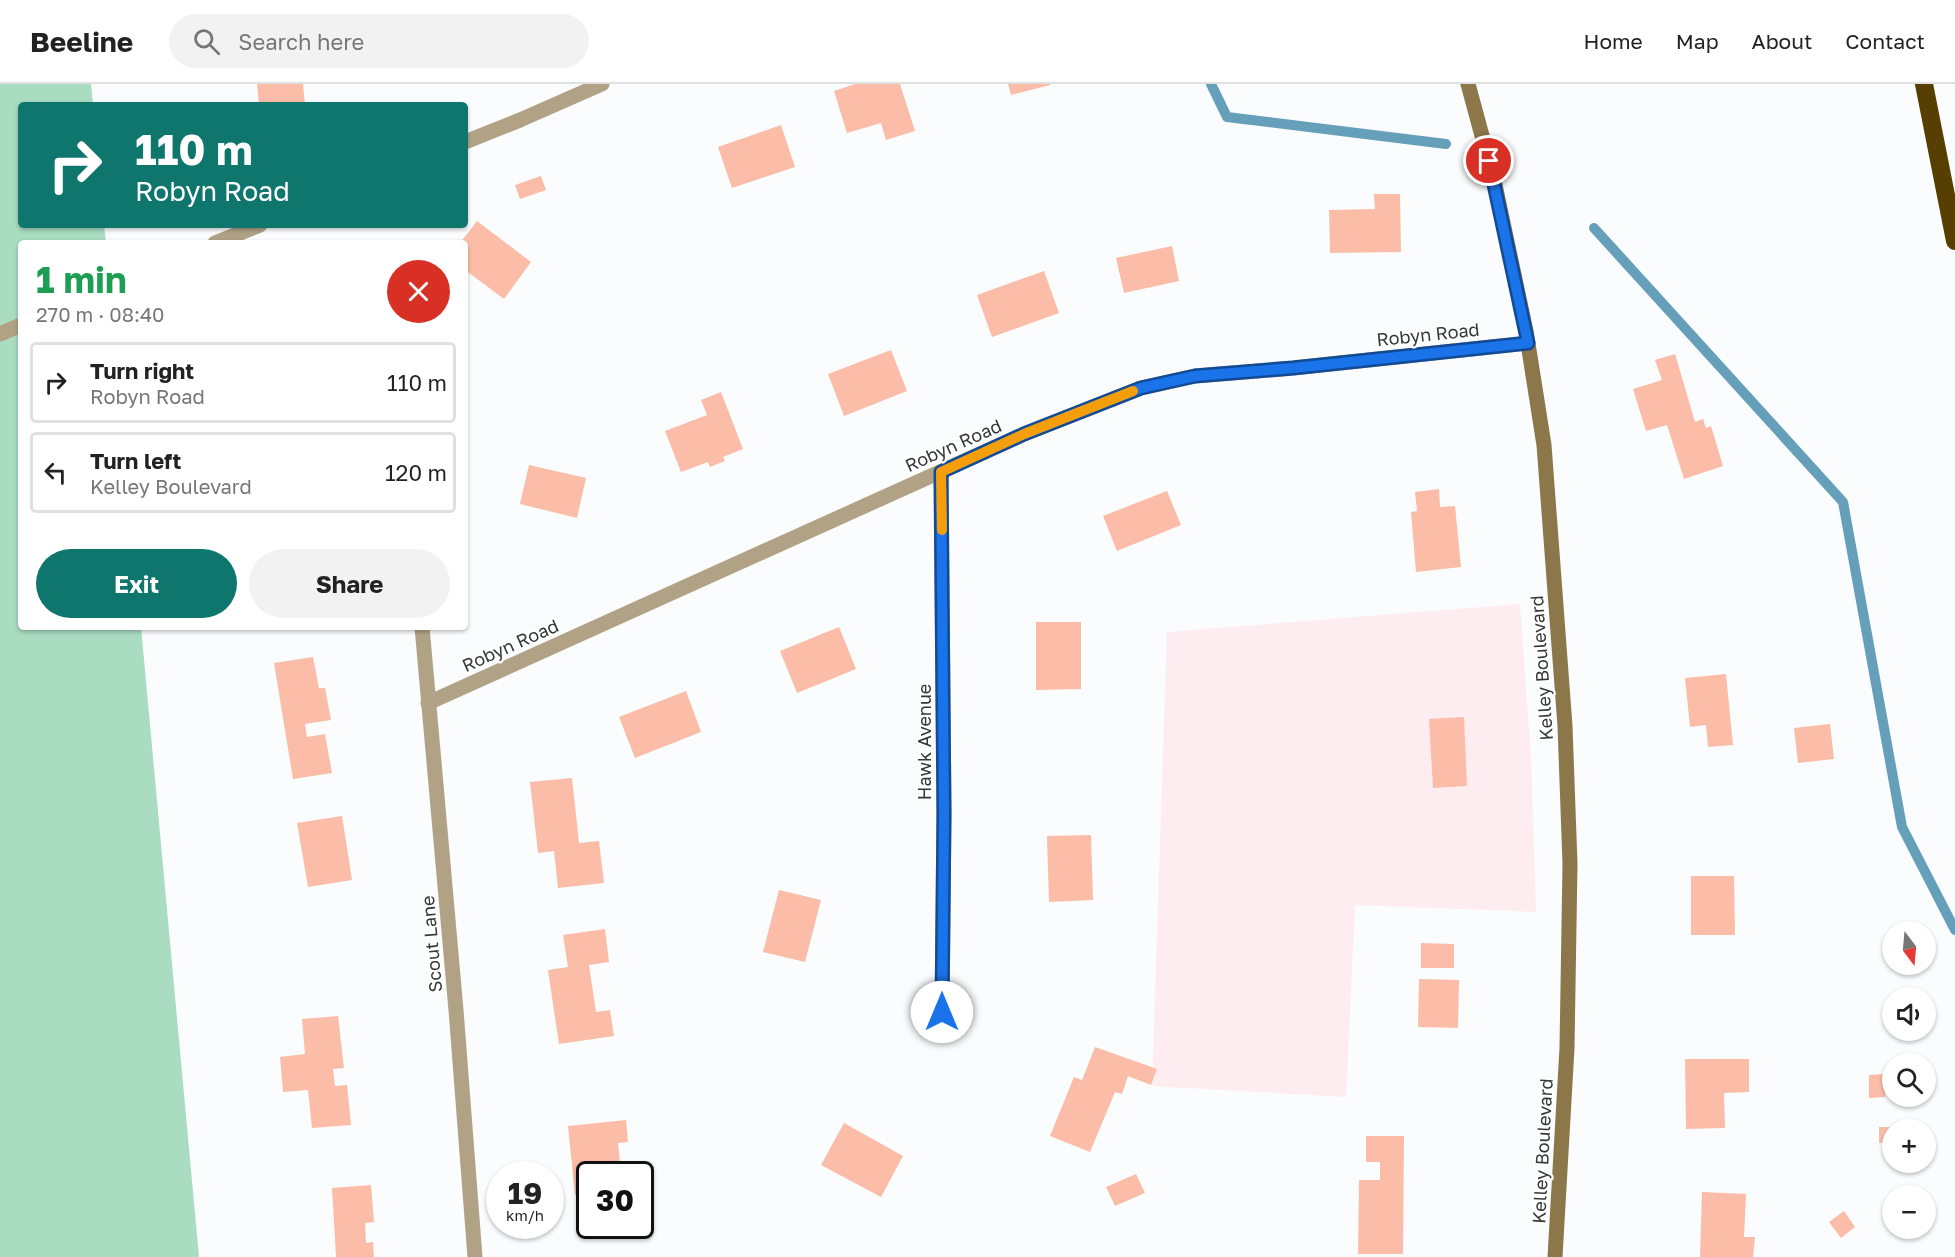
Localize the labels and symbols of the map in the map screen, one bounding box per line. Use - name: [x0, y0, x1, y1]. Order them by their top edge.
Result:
- pin: [1463, 135, 1514, 186]
- street label: Robyn Road: [1375, 318, 1481, 350]
- street label: Robyn Road: [901, 414, 1005, 476]
- street label: Kelley Boulevard: [1525, 595, 1557, 741]
- street label: Robyn Road: [458, 614, 562, 676]
- street label: Hawk Avenue: [913, 684, 935, 800]
- street label: Scout Lane: [416, 895, 446, 993]
- north arrow: [1882, 921, 1936, 975]
- position arrow: [910, 980, 974, 1044]
- street label: Kelley Boulevard: [1527, 1078, 1557, 1224]
- speed limit sign: 30: [576, 1161, 654, 1239]

